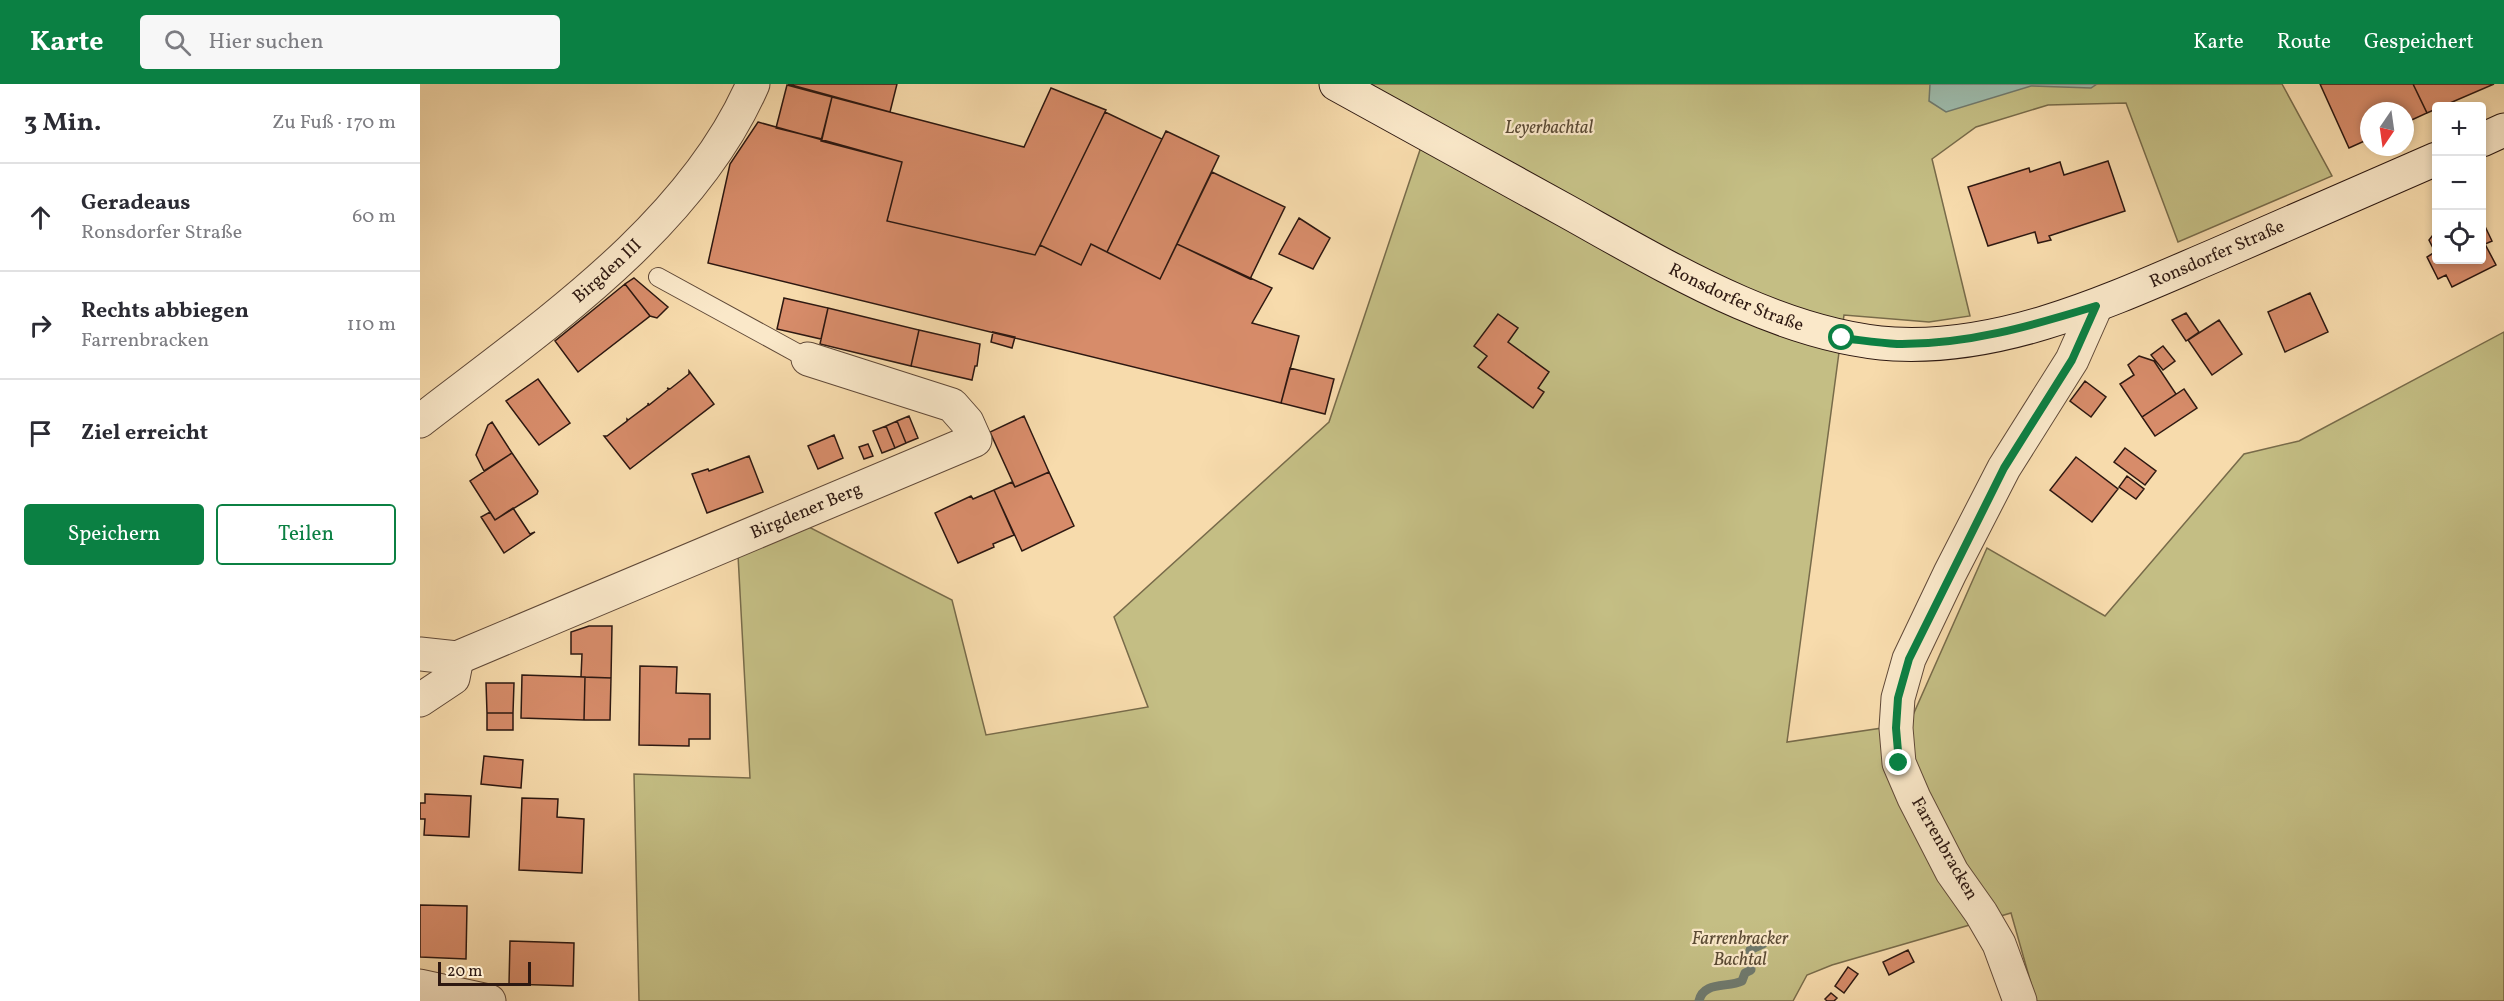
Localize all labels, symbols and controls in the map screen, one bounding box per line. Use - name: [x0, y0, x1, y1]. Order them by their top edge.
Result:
- search box: [140, 15, 560, 69]
- text: Karte: [30, 23, 104, 62]
- icon: search: [161, 26, 194, 59]
- text: Hier suchen: [209, 27, 324, 58]
- text: Karte: [2193, 28, 2244, 57]
- text: Route: [2277, 28, 2331, 57]
- text: Gespeichert: [2364, 28, 2474, 57]
- north arrow: [2360, 102, 2414, 156]
- map controls: [2432, 102, 2486, 264]
- button: +: [2432, 102, 2486, 156]
- text: 3 Min.: [24, 105, 101, 141]
- text: Zu Fuß · 170 m: [272, 109, 396, 137]
- park label: Leyerbachtal: [1505, 116, 1594, 141]
- button: −: [2432, 156, 2486, 210]
- text: Geradeaus: [81, 188, 191, 219]
- icon: ahead: [24, 201, 57, 234]
- text: 60 m: [352, 203, 396, 231]
- button: locate: [2432, 210, 2486, 264]
- street label: Ronsdorfer Straße: [2146, 214, 2289, 295]
- text: Ronsdorfer Straße: [81, 219, 242, 247]
- street label: Birgden III: [567, 233, 648, 309]
- street label: Ronsdorfer Straße: [1664, 257, 1807, 338]
- text: Rechts abbiegen: [81, 296, 249, 327]
- icon: right: [24, 309, 57, 342]
- text: 110 m: [347, 311, 396, 339]
- route start: [1828, 324, 1854, 350]
- text: Farrenbracken: [81, 327, 209, 355]
- icon: arrive: [24, 417, 57, 450]
- text: Ziel erreicht: [81, 418, 208, 449]
- street label: Birgdener Berg: [746, 476, 866, 546]
- button: Speichern: [24, 504, 204, 565]
- button: Teilen: [216, 504, 396, 565]
- route end: [1885, 749, 1911, 775]
- street label: Farrenbracken: [1904, 793, 1984, 905]
- park label: Farrenbracker Bachtal: [1691, 927, 1789, 973]
- scale bar: [438, 959, 531, 986]
- text: 20 m: [447, 961, 482, 983]

